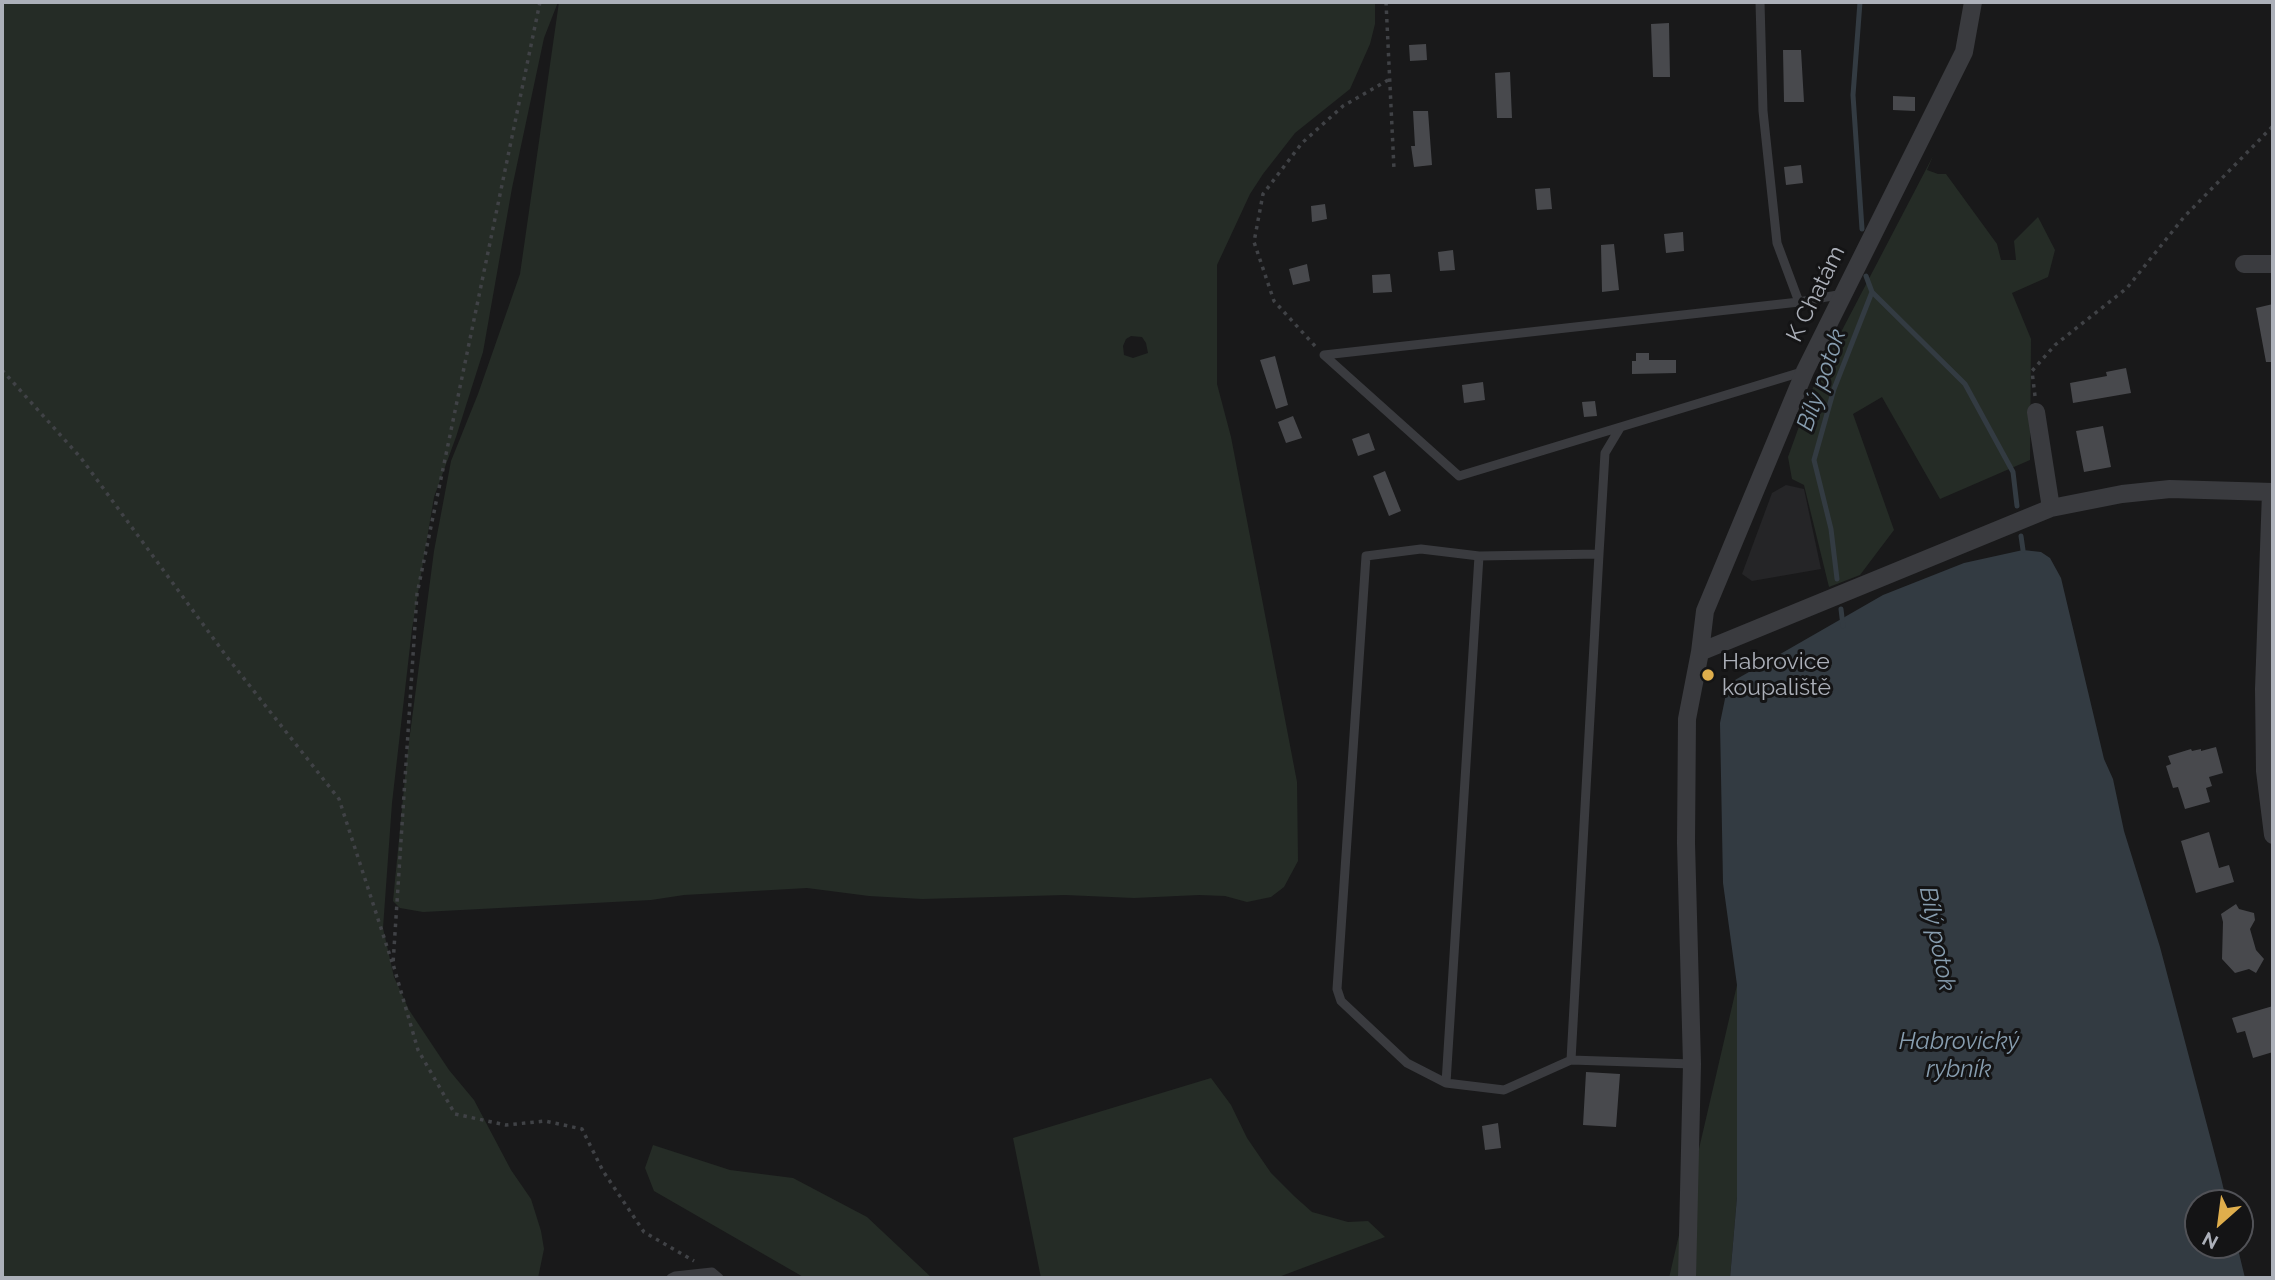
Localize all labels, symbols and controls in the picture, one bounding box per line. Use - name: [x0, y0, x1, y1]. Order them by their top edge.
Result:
- street label: K Chatám: [1781, 241, 1851, 347]
- water label: Bílý potok: [1791, 325, 1853, 435]
- place label: Habrovice koupaliště: [1722, 648, 1831, 702]
- marker: Habrovice koupaliště: [1700, 667, 1716, 683]
- water label: Bílý potok: [1913, 884, 1961, 994]
- water label: Habrovický rybník: [1899, 1028, 2019, 1084]
- north arrow: [2184, 1189, 2254, 1259]
- text: N: [2199, 1228, 2222, 1254]

